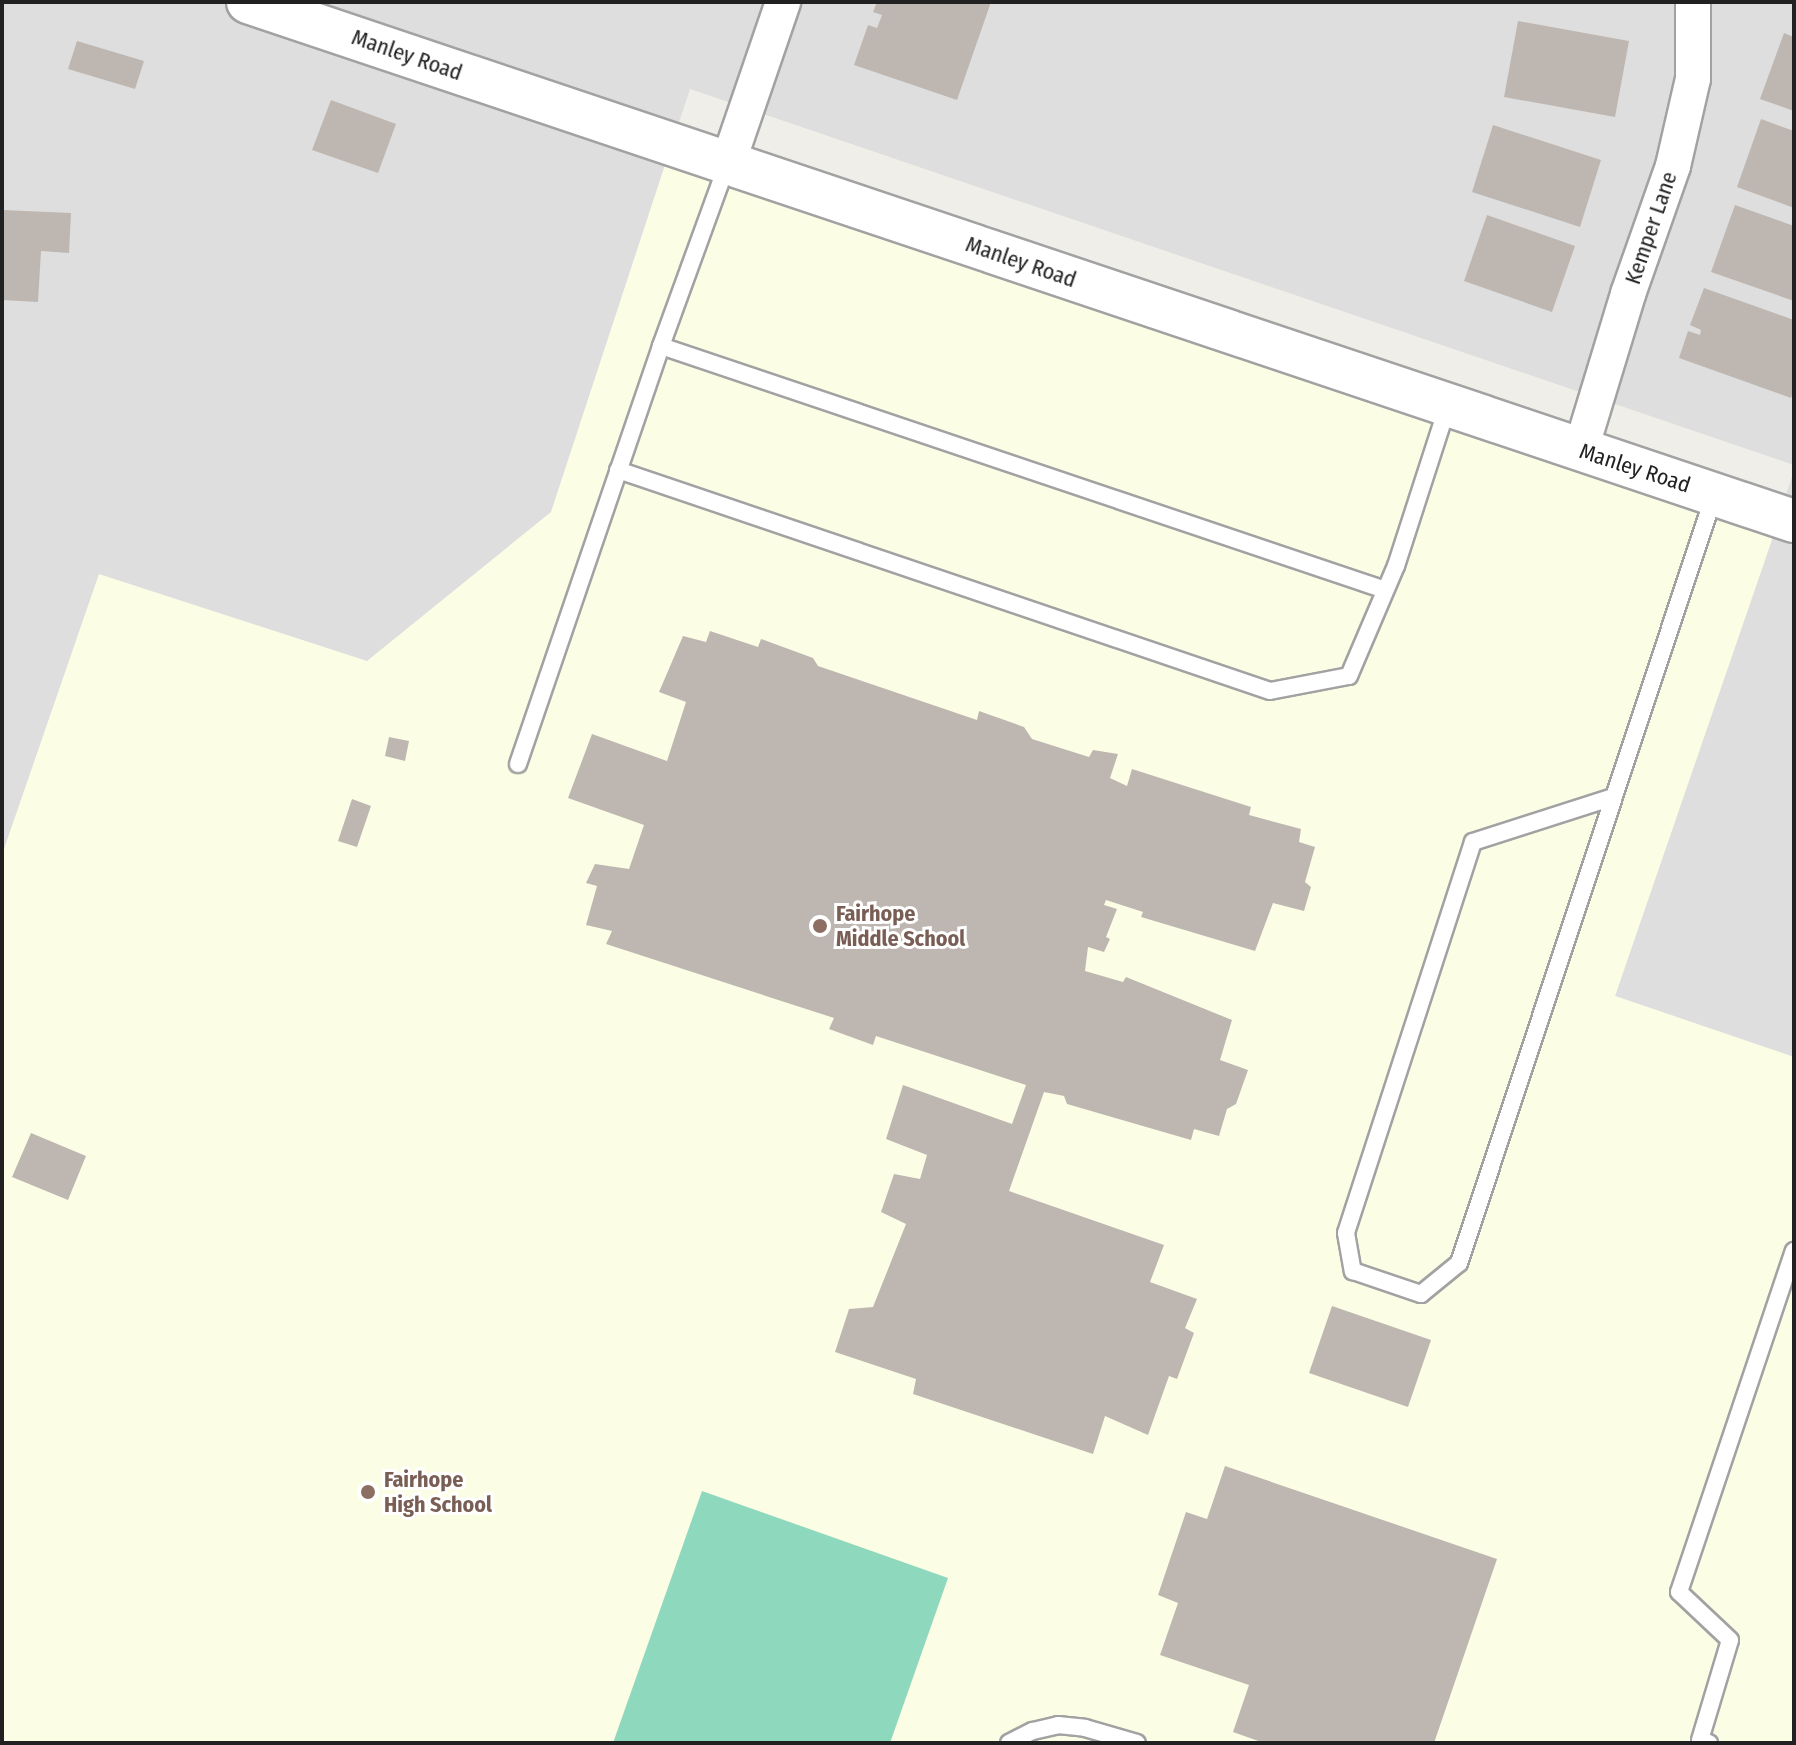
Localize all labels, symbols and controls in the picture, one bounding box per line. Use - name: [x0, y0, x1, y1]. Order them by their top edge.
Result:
- street label: Manley Road: [348, 24, 466, 86]
- street label: Kemper Lane: [1619, 168, 1683, 288]
- street label: Manley Road: [962, 231, 1080, 293]
- street label: Manley Road: [1576, 438, 1694, 498]
- place label: Fairhope Middle School: [836, 900, 965, 952]
- marker: Fairhope Middle School: [811, 917, 829, 935]
- place label: Fairhope High School: [384, 1466, 492, 1518]
- marker: Fairhope High School: [359, 1483, 377, 1501]

